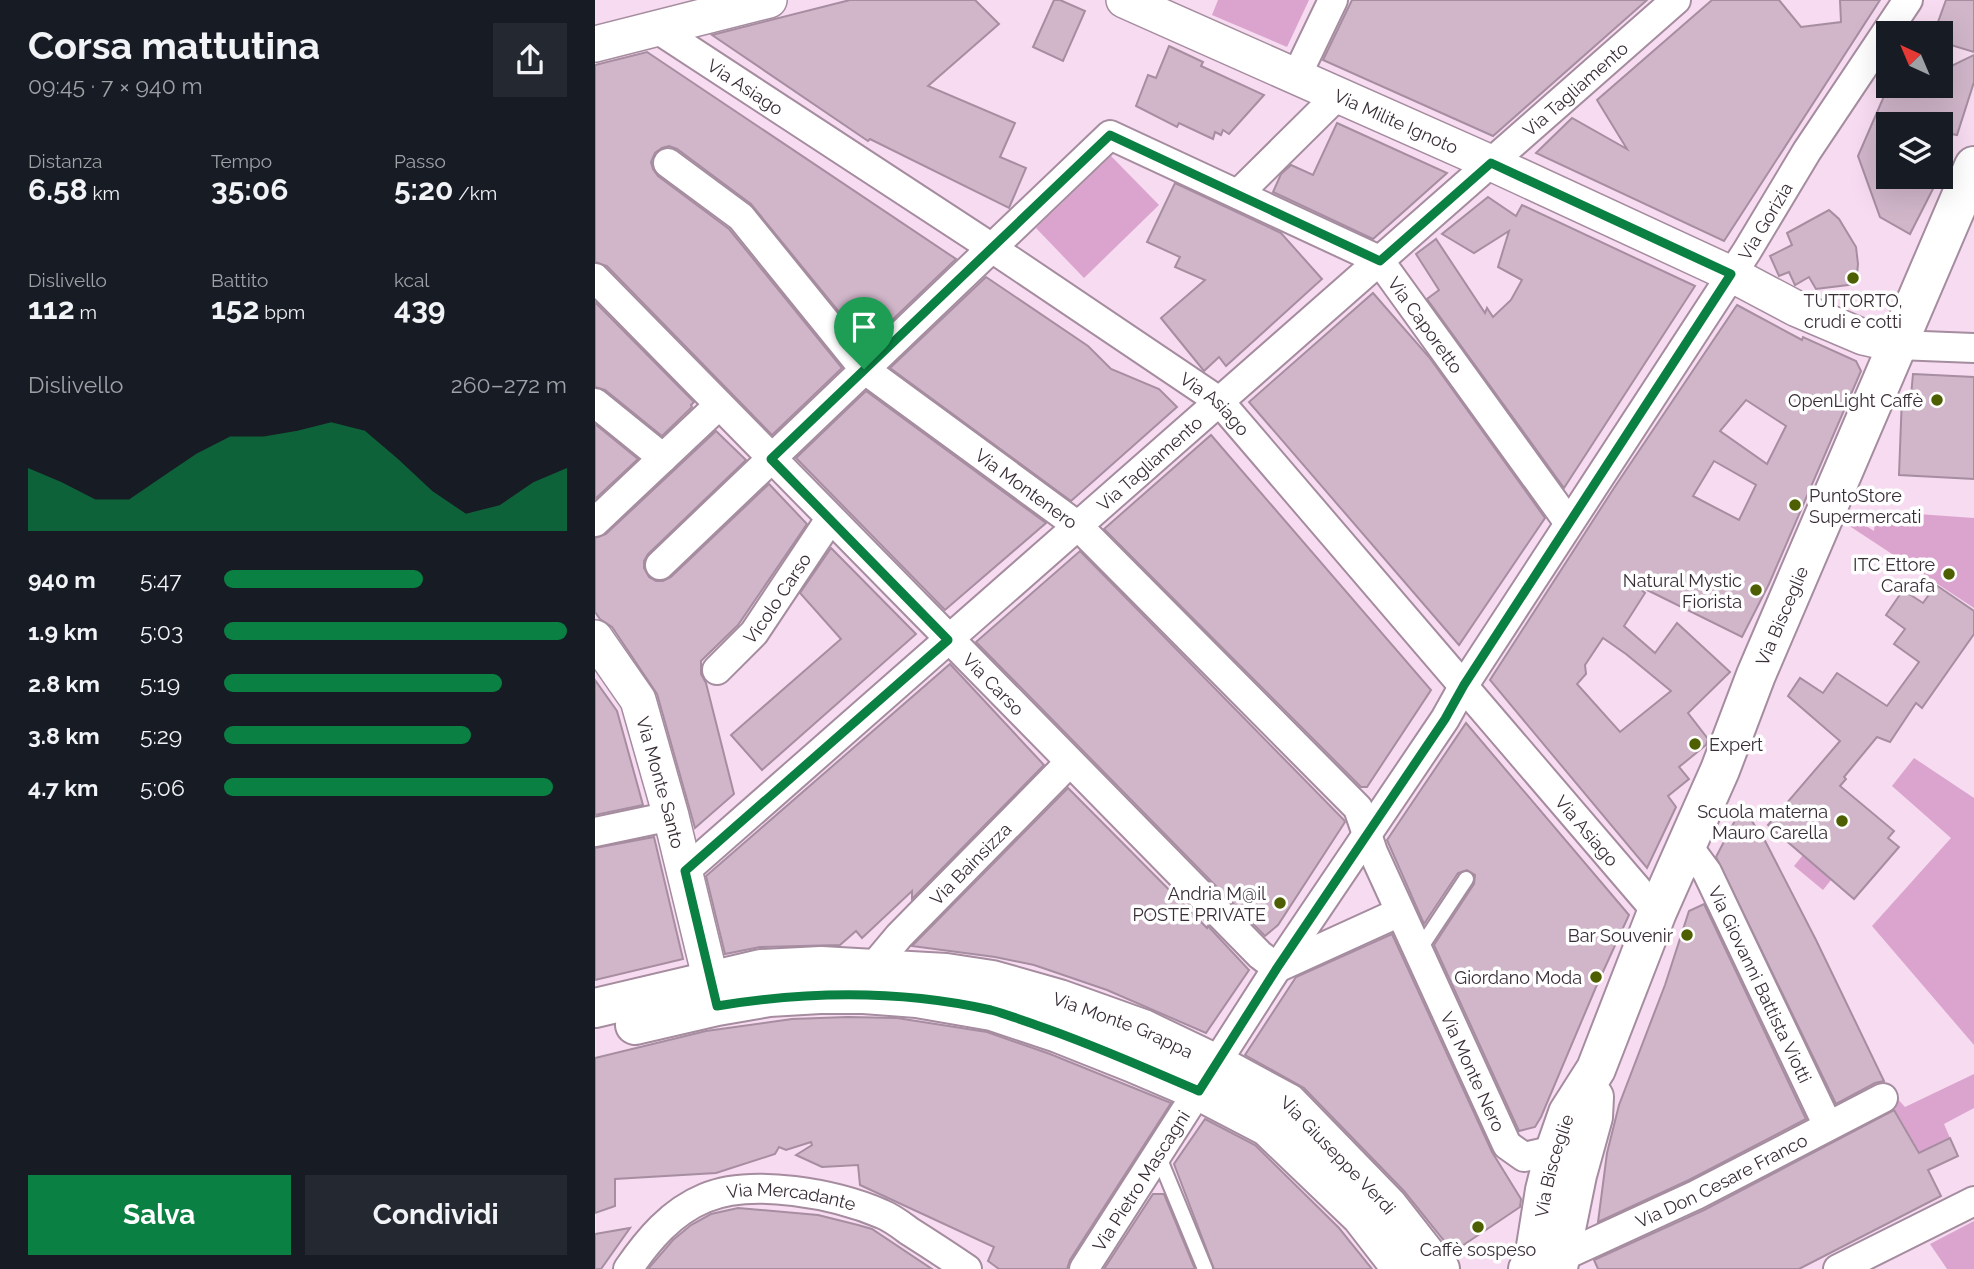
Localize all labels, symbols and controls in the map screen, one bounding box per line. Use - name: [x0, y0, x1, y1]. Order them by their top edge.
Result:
- north arrow: [1876, 21, 1953, 98]
- map controls: [1876, 21, 1953, 189]
- text: Corsa mattutina: [28, 23, 320, 68]
- button: share: [493, 23, 567, 97]
- street label: Via Tagliamento: [1518, 37, 1632, 140]
- street label: Via Asiago: [704, 54, 788, 119]
- text: 09:45 · 7 × 940 m: [28, 72, 203, 99]
- street label: Via Milite Ignoto: [1331, 84, 1462, 158]
- button: layers: [1876, 112, 1953, 189]
- text: Distanza: [28, 150, 102, 172]
- text: Tempo: [211, 150, 272, 172]
- text: Passo: [394, 150, 446, 172]
- text: 6.58: [28, 172, 88, 207]
- text: 35:06: [211, 172, 288, 207]
- text: 5:20: [394, 172, 453, 207]
- street label: Via Gorizia: [1734, 178, 1796, 264]
- text: km: [88, 182, 120, 204]
- text: /km: [453, 182, 497, 204]
- text: Dislivello: [28, 269, 107, 291]
- text: Battito: [211, 269, 268, 291]
- text: kcal: [394, 269, 430, 291]
- marker: TUTTORTO, crudi e cotti: [1845, 270, 1861, 286]
- street label: Via Caporetto: [1384, 273, 1468, 377]
- place label: TUTTORTO, crudi e cotti: [1803, 290, 1903, 332]
- text: 112: [28, 291, 75, 326]
- text: 152: [211, 291, 259, 326]
- text: 439: [394, 291, 446, 326]
- pin: [834, 297, 894, 369]
- text: m: [75, 301, 97, 323]
- text: bpm: [259, 301, 305, 323]
- icon: arrive: [845, 308, 883, 346]
- street label: Via Asiago: [1176, 367, 1254, 440]
- text: Dislivello: [28, 371, 123, 398]
- text: 260–272 m: [451, 371, 567, 398]
- place label: OpenLight Caffè: [1788, 390, 1923, 411]
- marker: OpenLight Caffè: [1929, 392, 1945, 408]
- street label: Via Tagliamento: [1092, 411, 1206, 515]
- street label: Via Montenero: [971, 444, 1082, 533]
- place label: PuntoStore Supermercati: [1809, 485, 1921, 527]
- marker: PuntoStore Supermercati: [1787, 497, 1803, 513]
- street label: Vicolo Carso: [739, 549, 815, 648]
- place label: ITC Ettore Carafa: [1853, 554, 1935, 596]
- street label: Via Bisceglie: [1751, 562, 1812, 669]
- text: 940 m: [28, 566, 96, 593]
- text: 5:47: [140, 566, 182, 593]
- marker: ITC Ettore Carafa: [1941, 566, 1957, 582]
- place label: Natural Mystic Fiorista: [1623, 570, 1742, 612]
- marker: Natural Mystic Fiorista: [1748, 582, 1764, 598]
- text: 1.9 km: [28, 618, 98, 645]
- text: 5:03: [140, 618, 183, 645]
- street label: Via Carso: [959, 649, 1029, 719]
- text: 2.8 km: [28, 670, 100, 697]
- text: 5:19: [140, 670, 180, 697]
- street label: Via Monte Santo: [633, 714, 689, 851]
- text: 3.8 km: [28, 722, 100, 749]
- text: 5:29: [140, 722, 182, 749]
- place label: Expert: [1709, 734, 1763, 755]
- marker: Expert: [1687, 736, 1703, 752]
- text: 4.7 km: [28, 774, 99, 801]
- text: 5:06: [140, 774, 185, 801]
- street label: Via Asiago: [1551, 791, 1623, 870]
- place label: Scuola materna Mauro Carella: [1697, 801, 1828, 843]
- marker: Scuola materna Mauro Carella: [1834, 813, 1850, 829]
- street label: Via Bainsizza: [925, 818, 1015, 909]
- street label: Via Giovanni Battista Viotti: [1705, 882, 1816, 1086]
- place label: Andria M@il POSTE PRIVATE: [1132, 883, 1266, 925]
- marker: Andria M@il POSTE PRIVATE: [1272, 895, 1288, 911]
- place label: Bar Souvenir: [1568, 925, 1674, 946]
- marker: Bar Souvenir: [1679, 927, 1695, 943]
- place label: Giordano Moda: [1454, 967, 1582, 988]
- marker: Giordano Moda: [1588, 969, 1604, 985]
- street label: Via Monte Grappa: [1050, 987, 1197, 1062]
- street label: Via Monte Nero: [1437, 1008, 1510, 1135]
- street label: Via Giuseppe Verdi: [1277, 1091, 1401, 1218]
- street label: Via Pietro Mascagni: [1088, 1106, 1194, 1255]
- street label: Via Bisceglie: [1530, 1111, 1577, 1219]
- street label: Via Don Cesare Franco: [1632, 1129, 1811, 1232]
- button: Salva: [28, 1175, 291, 1255]
- button: Condividi: [305, 1175, 567, 1255]
- street label: Via Mercadante: [725, 1178, 859, 1214]
- marker: Caffè sospeso: [1470, 1219, 1486, 1235]
- place label: Caffè sospeso: [1420, 1239, 1537, 1260]

